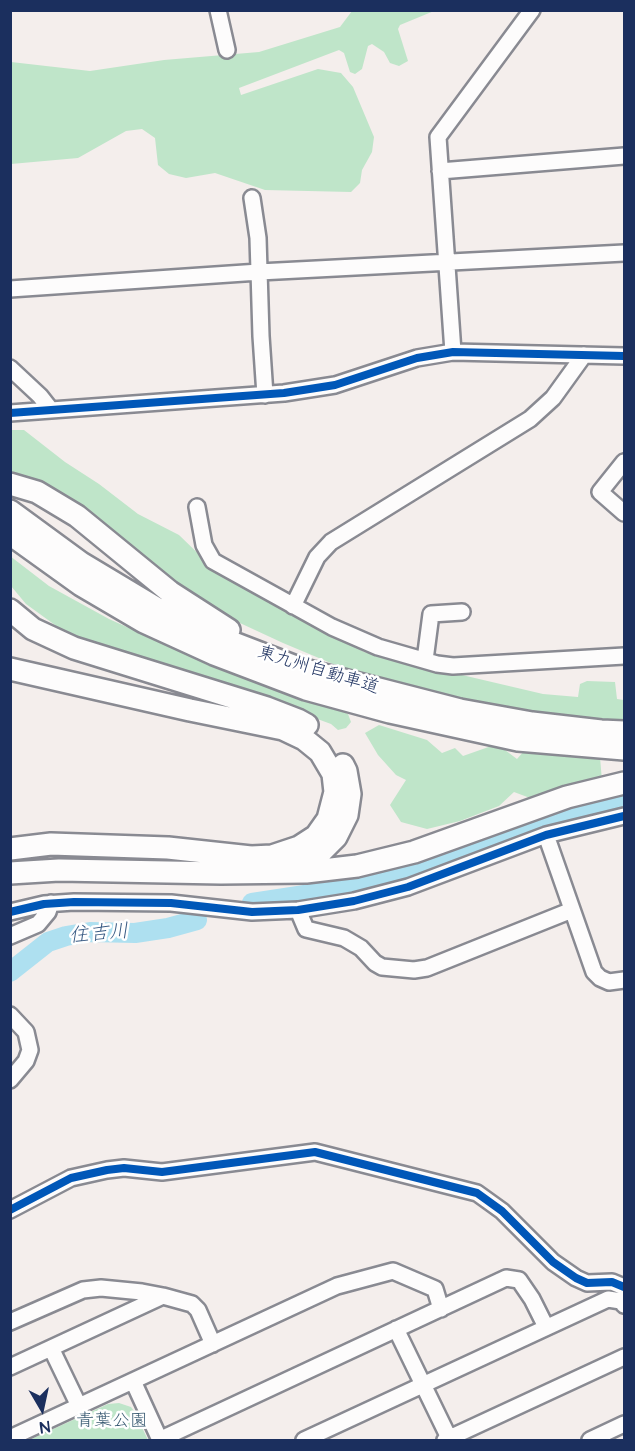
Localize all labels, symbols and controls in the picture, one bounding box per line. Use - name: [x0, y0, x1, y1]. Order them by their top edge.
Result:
- street label: 東九州自動車道: [255, 642, 381, 700]
- water label: 住吉川: [68, 920, 130, 950]
- north arrow: [12, 1379, 72, 1439]
- park label: 青葉公園: [76, 1411, 148, 1433]
- text: N: [38, 1415, 51, 1438]

